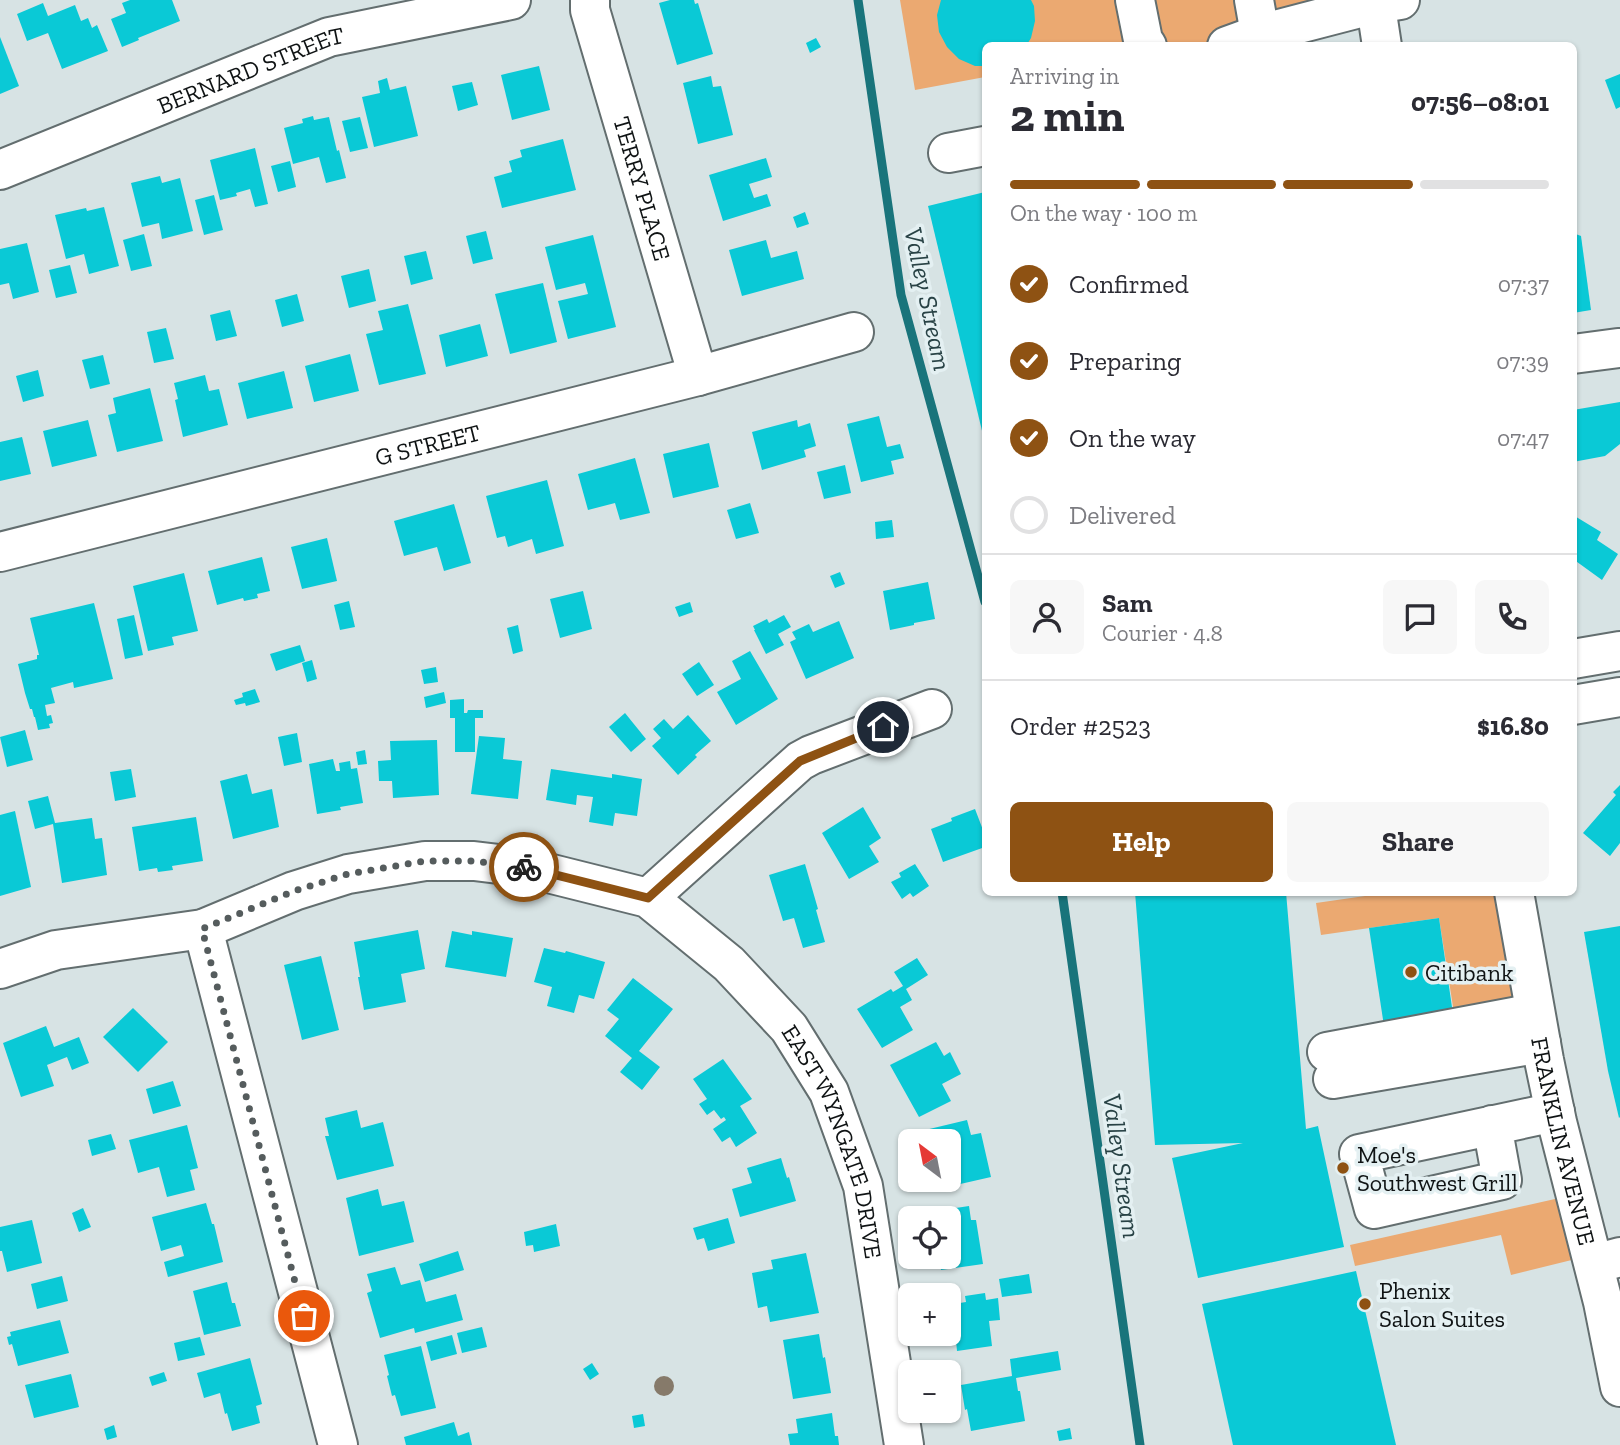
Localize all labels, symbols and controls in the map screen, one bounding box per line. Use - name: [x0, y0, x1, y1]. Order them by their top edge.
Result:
- street label: BERNARD STREET: [153, 20, 346, 120]
- text: Arriving in: [1010, 62, 1119, 90]
- text: 07:56–08:01: [1411, 86, 1549, 118]
- text: 2 min: [1010, 88, 1125, 143]
- street label: TERRY PLACE: [608, 113, 678, 264]
- text: On the way · 100 m: [1010, 199, 1197, 227]
- water label: Valley Stream: [897, 224, 959, 374]
- icon: check: [1010, 265, 1048, 303]
- text: Confirmed: [1069, 268, 1189, 300]
- text: 07:37: [1498, 270, 1549, 298]
- icon: check: [1010, 342, 1048, 380]
- text: Preparing: [1069, 345, 1181, 377]
- text: 07:39: [1496, 347, 1549, 375]
- street label: G STREET: [372, 417, 483, 471]
- icon: check: [1010, 419, 1048, 457]
- text: On the way: [1069, 422, 1196, 454]
- text: 07:47: [1497, 424, 1549, 452]
- text: Delivered: [1069, 499, 1176, 531]
- button: person: [1010, 580, 1084, 654]
- button: chat: [1383, 580, 1457, 654]
- button: phone: [1475, 580, 1549, 654]
- text: Sam: [1102, 587, 1152, 619]
- text: Courier · 4.8: [1102, 619, 1223, 647]
- pin: [853, 697, 913, 757]
- icon: home: [864, 708, 902, 746]
- text: Order #2523: [1010, 710, 1151, 742]
- text: $16.80: [1477, 710, 1549, 742]
- button: Help: [1010, 802, 1273, 882]
- button: Share: [1287, 802, 1549, 882]
- courier: [489, 832, 559, 902]
- icon: bike: [505, 848, 543, 886]
- place label: Citibank: [1425, 958, 1514, 987]
- marker: Citibank: [1403, 964, 1419, 980]
- street label: EAST WYNGATE DRIVE: [776, 1019, 889, 1261]
- street label: FRANKLIN AVENUE: [1526, 1035, 1602, 1248]
- water label: Valley Stream: [1096, 1092, 1148, 1240]
- north arrow: [898, 1129, 961, 1192]
- map controls: [898, 1129, 961, 1423]
- place label: Moe's Southwest Grill: [1357, 1140, 1518, 1197]
- marker: Moe's Southwest Grill: [1335, 1160, 1351, 1176]
- button: locate: [898, 1206, 961, 1269]
- place label: Phenix Salon Suites: [1379, 1276, 1505, 1333]
- button: +: [898, 1283, 961, 1346]
- pin: [274, 1286, 334, 1346]
- marker: Phenix Salon Suites: [1357, 1296, 1373, 1312]
- icon: bag: [285, 1297, 323, 1335]
- button: −: [898, 1360, 961, 1423]

